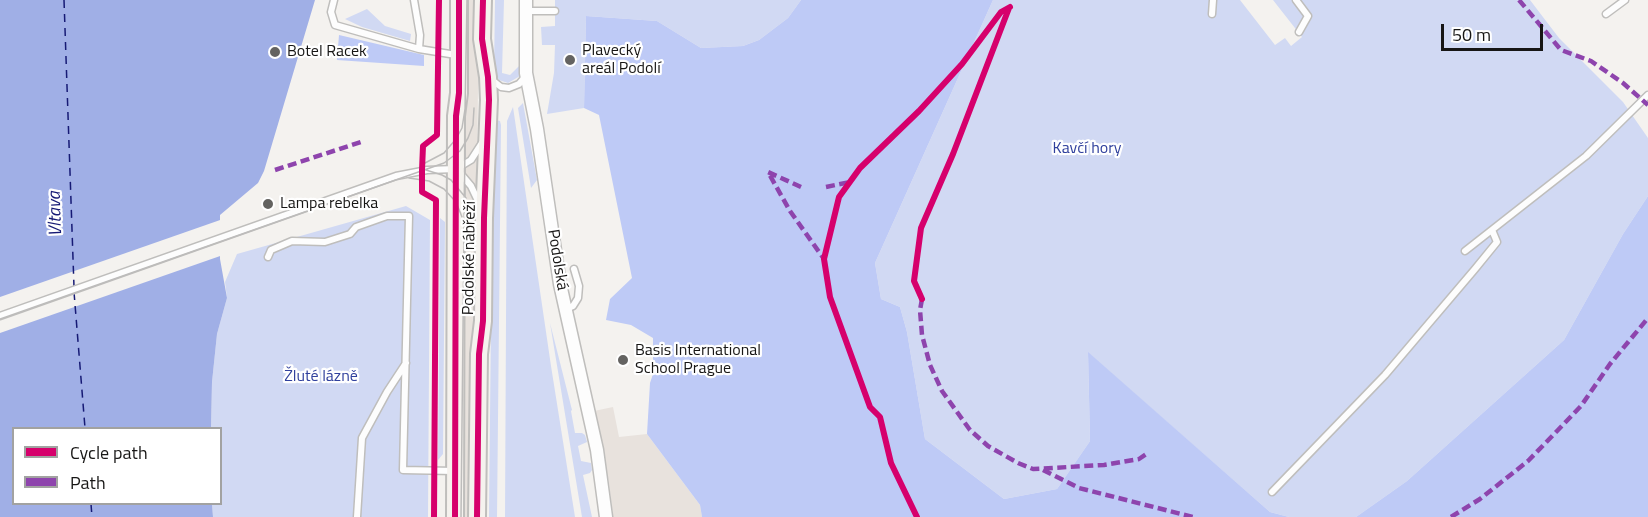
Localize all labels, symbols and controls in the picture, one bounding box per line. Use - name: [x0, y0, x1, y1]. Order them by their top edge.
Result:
- scale bar: [1444, 12, 1546, 50]
- text: 50 m: [1452, 21, 1491, 48]
- place label: Plavecký areál Podolí: [582, 41, 661, 79]
- place label: Botel Racek: [287, 42, 367, 62]
- marker: Botel Racek: [268, 45, 282, 59]
- marker: Plavecký areál Podolí: [563, 53, 577, 67]
- park label: Kavčí hory: [1053, 139, 1121, 159]
- water label: Vltava: [44, 191, 68, 237]
- place label: Lampa rebelka: [280, 194, 378, 214]
- marker: Lampa rebelka: [261, 197, 275, 211]
- street label: Podolské nábřeží: [459, 201, 481, 315]
- street label: Podolská: [543, 228, 571, 292]
- place label: Basis International School Prague: [635, 341, 761, 379]
- marker: Basis International School Prague: [616, 353, 630, 367]
- park label: Žluté lázně: [284, 367, 358, 387]
- legend: [12, 427, 222, 505]
- text: Cycle path: [70, 439, 148, 466]
- text: Path: [70, 469, 106, 496]

